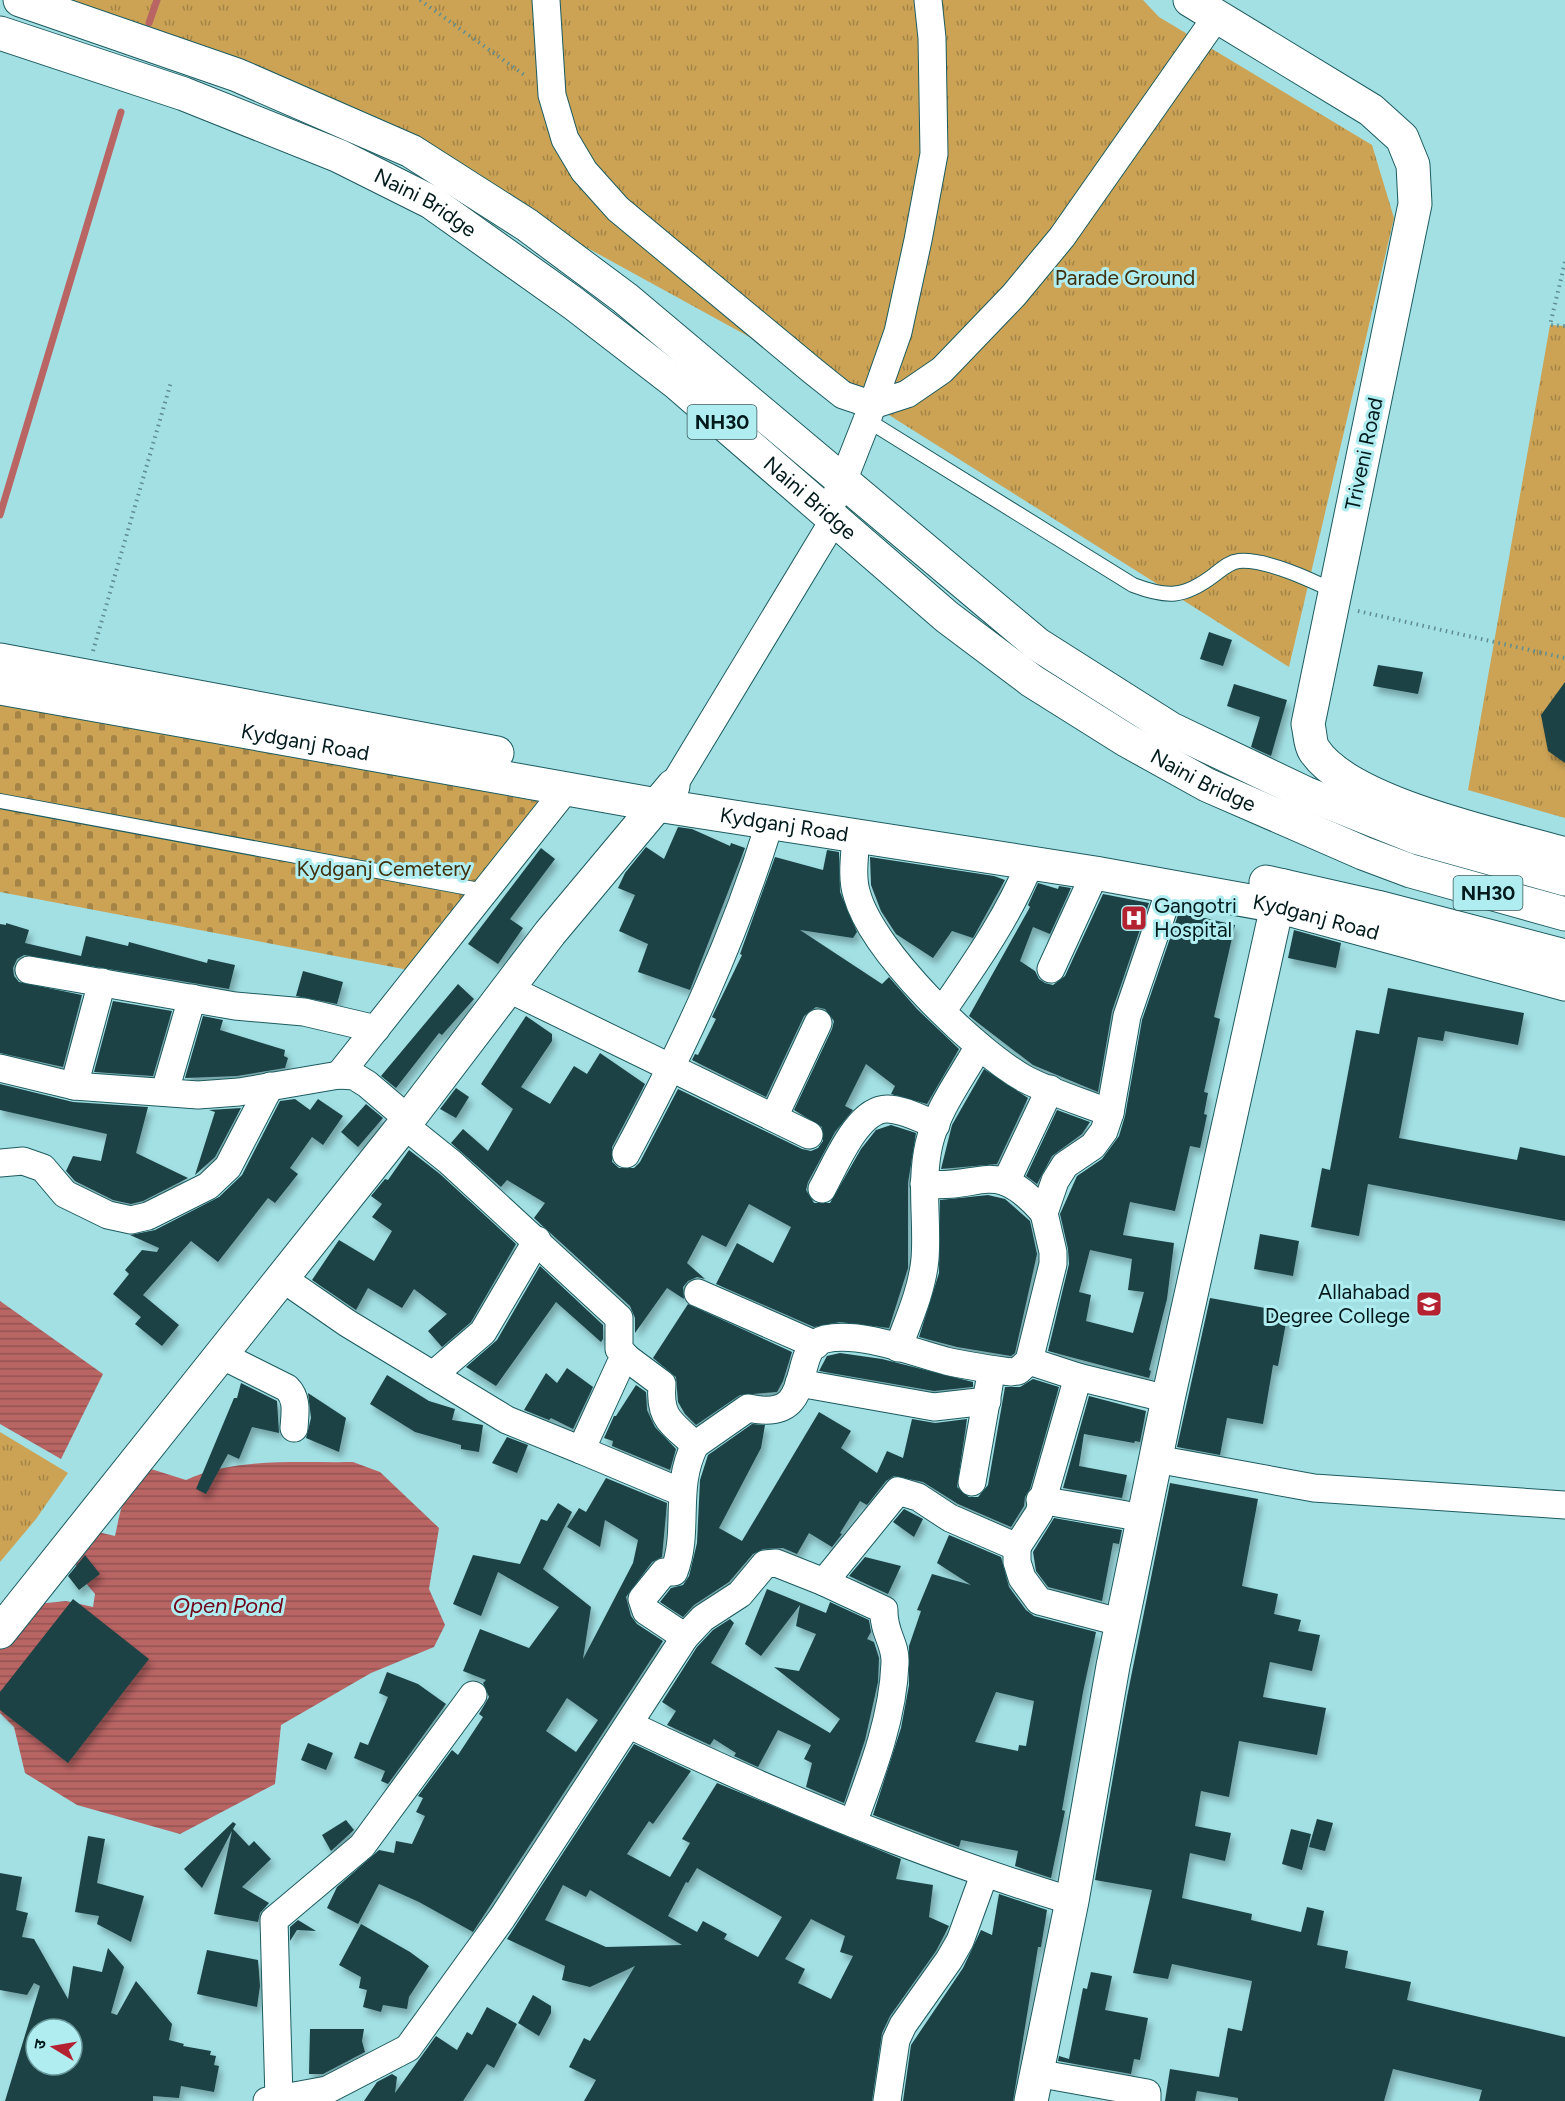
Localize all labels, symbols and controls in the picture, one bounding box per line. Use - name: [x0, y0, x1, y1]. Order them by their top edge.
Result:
- street label: Naini Bridge: [370, 163, 481, 242]
- park label: Parade Ground: [1055, 265, 1195, 290]
- street label: Triveni Road: [1339, 395, 1388, 513]
- road number: NH30: [688, 405, 756, 439]
- street label: Naini Bridge: [759, 451, 862, 545]
- street label: Kydganj Road: [239, 718, 371, 766]
- street label: Naini Bridge: [1146, 743, 1260, 817]
- street label: Kydganj Road: [718, 802, 850, 847]
- park label: Kydganj Cemetery: [297, 856, 471, 881]
- road number: NH30: [1454, 876, 1522, 910]
- street label: Kydganj Road: [1251, 889, 1382, 945]
- place label: Gangotri Hospital: [1154, 893, 1237, 942]
- hospital icon: Gangotri Hospital: [1119, 903, 1149, 933]
- place label: Allahabad Degree College: [1265, 1279, 1410, 1328]
- school or university icon: Allahabad Degree College: [1414, 1289, 1444, 1319]
- water label: Open Pond: [173, 1592, 284, 1619]
- north arrow: [24, 2017, 84, 2077]
- text: उ: [30, 2037, 50, 2051]

